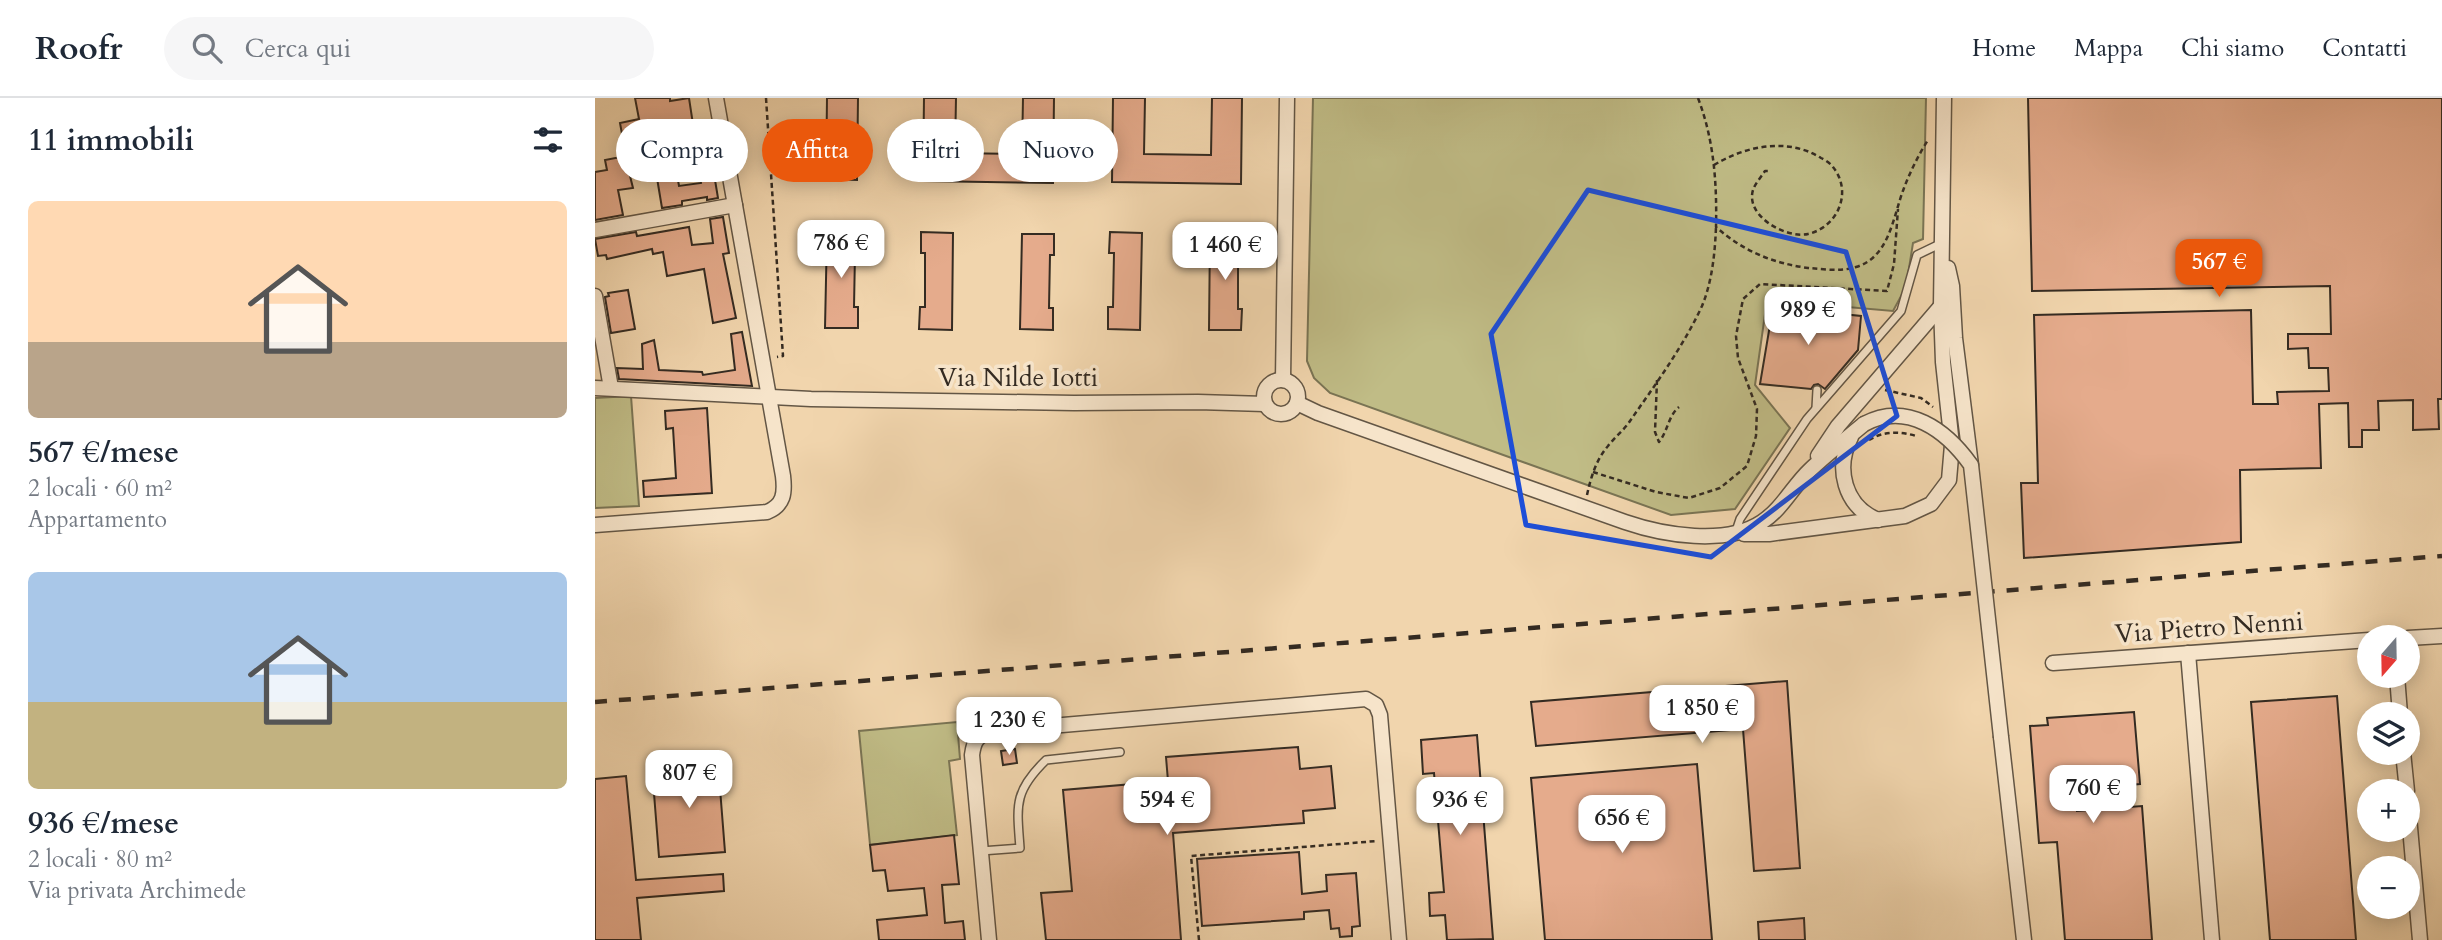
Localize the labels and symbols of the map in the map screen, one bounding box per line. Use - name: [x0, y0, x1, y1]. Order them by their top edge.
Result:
- pin: 786 €: [792, 220, 890, 280]
- pin: 1 460 €: [1160, 222, 1290, 282]
- pin: 567 €: [2170, 240, 2268, 299]
- pin: 989 €: [1759, 288, 1857, 347]
- street label: Via Nilde Iotti: [938, 360, 1098, 395]
- street label: Via Pietro Nenni: [2114, 603, 2304, 652]
- north arrow: [2357, 625, 2420, 688]
- pin: 1 850 €: [1637, 686, 1767, 745]
- pin: 1 230 €: [944, 698, 1074, 757]
- pin: 807 €: [640, 750, 738, 810]
- pin: 760 €: [2044, 766, 2142, 825]
- pin: 594 €: [1118, 778, 1216, 837]
- pin: 936 €: [1411, 778, 1509, 837]
- pin: 656 €: [1573, 796, 1671, 855]

